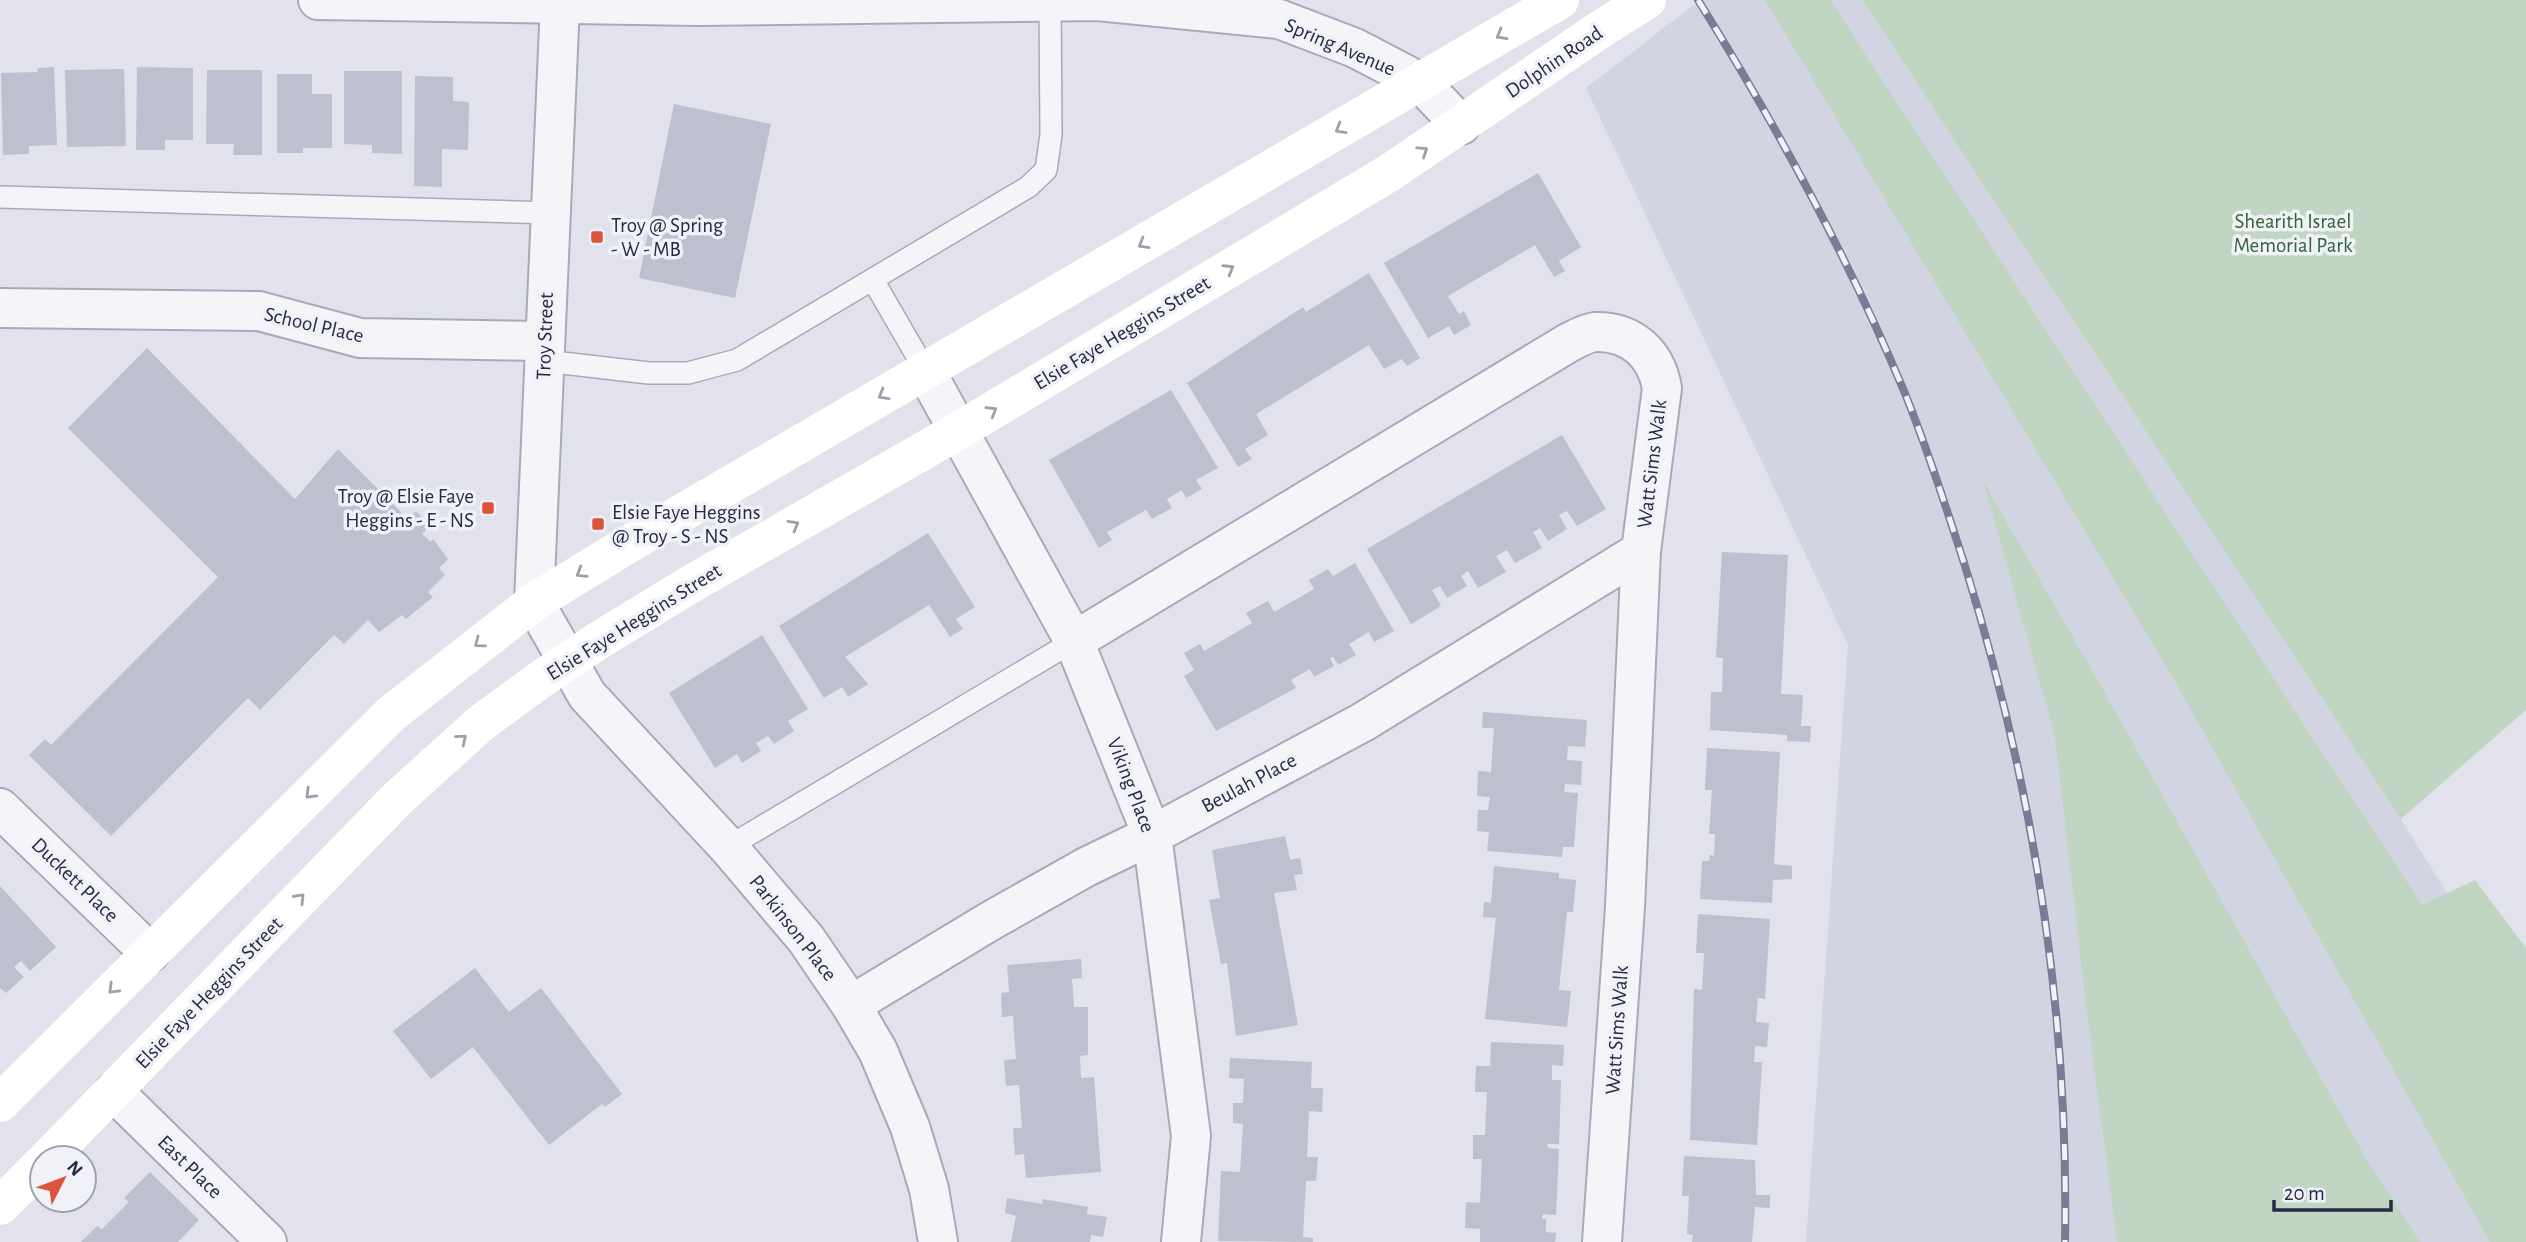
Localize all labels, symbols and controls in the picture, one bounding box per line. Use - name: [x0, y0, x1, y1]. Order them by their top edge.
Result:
- street label: Spring Avenue: [1282, 14, 1398, 80]
- street label: Dolphin Road: [1502, 22, 1606, 102]
- one-way arrow: [1495, 26, 1508, 39]
- one-way arrow: [1334, 121, 1347, 134]
- one-way arrow: [1415, 146, 1428, 159]
- park label: Shearith Israel Memorial Park: [2233, 211, 2353, 256]
- place label: Troy @ Spring - W - MB: [611, 215, 724, 260]
- marker: Troy @ Spring - W - MB: [589, 229, 605, 245]
- one-way arrow: [1137, 236, 1150, 249]
- one-way arrow: [1221, 264, 1234, 277]
- street label: Elsie Faye Heggins Street: [1030, 272, 1214, 394]
- street label: Troy Street: [533, 292, 557, 380]
- street label: School Place: [262, 303, 366, 347]
- one-way arrow: [877, 387, 890, 400]
- street label: Watt Sims Walk: [1634, 398, 1670, 529]
- one-way arrow: [984, 406, 997, 419]
- place label: Troy @ Elsie Faye Heggins - E - NS: [337, 486, 474, 531]
- marker: Troy @ Elsie Faye Heggins - E - NS: [480, 500, 496, 516]
- place label: Elsie Faye Heggins @ Troy - S - NS: [612, 502, 761, 547]
- marker: Elsie Faye Heggins @ Troy - S - NS: [590, 516, 606, 532]
- one-way arrow: [787, 520, 800, 533]
- street label: Elsie Faye Heggins Street: [543, 560, 725, 684]
- one-way arrow: [576, 565, 589, 578]
- one-way arrow: [474, 635, 487, 648]
- one-way arrow: [454, 735, 467, 747]
- street label: Viking Place: [1103, 735, 1159, 835]
- street label: Beulah Place: [1198, 749, 1300, 817]
- one-way arrow: [305, 786, 318, 799]
- street label: Duckett Place: [28, 834, 122, 926]
- street label: Parkinson Place: [745, 871, 841, 985]
- one-way arrow: [292, 893, 305, 906]
- street label: Elsie Faye Heggins Street: [131, 913, 287, 1073]
- street label: Watt Sims Walk: [1602, 964, 1632, 1095]
- one-way arrow: [109, 981, 122, 994]
- street label: East Place: [154, 1131, 226, 1203]
- north arrow: [28, 1144, 98, 1214]
- text: N: [63, 1157, 86, 1180]
- scale bar: [2274, 1168, 2391, 1212]
- text: 20 m: [2284, 1183, 2325, 1204]

